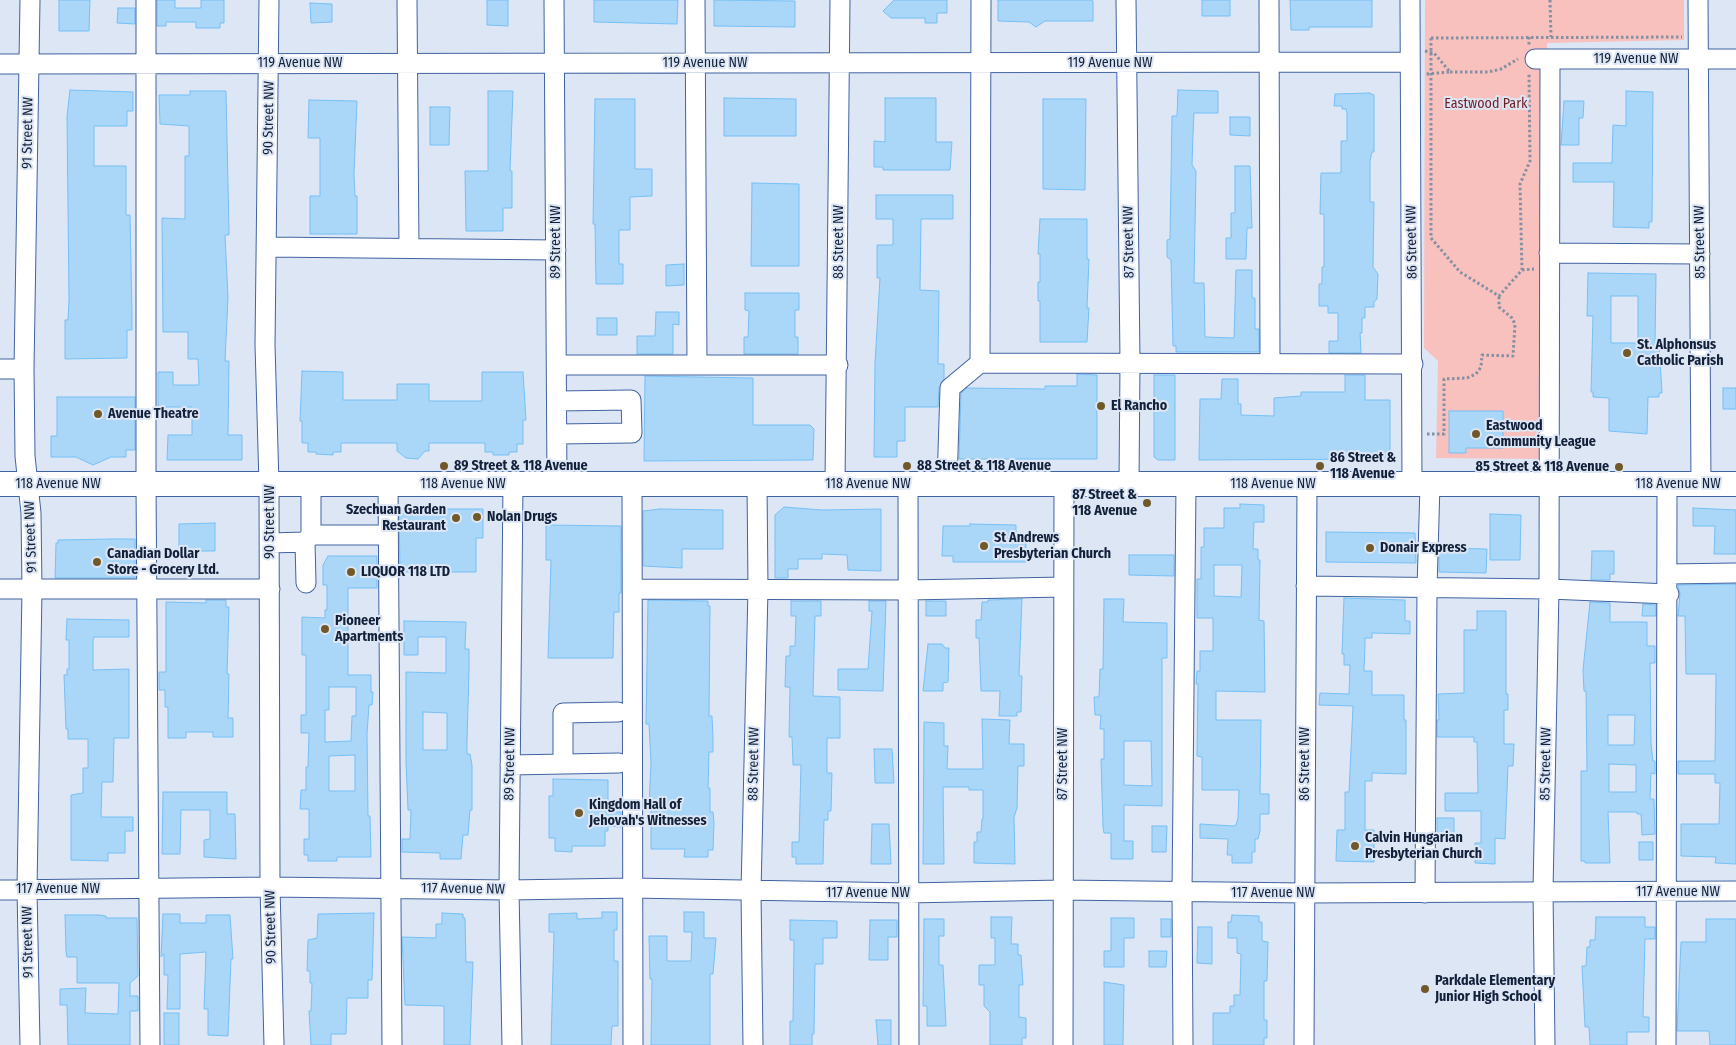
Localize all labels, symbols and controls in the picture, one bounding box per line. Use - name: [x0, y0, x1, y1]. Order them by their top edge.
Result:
- street label: 119 Avenue NW: [1593, 51, 1679, 67]
- street label: 119 Avenue NW: [257, 55, 343, 71]
- street label: 119 Avenue NW: [662, 55, 748, 71]
- street label: 119 Avenue NW: [1067, 55, 1153, 71]
- street label: 90 Street NW: [260, 81, 278, 155]
- park label: Eastwood Park: [1444, 96, 1528, 112]
- street label: 91 Street NW: [19, 97, 37, 169]
- street label: 89 Street NW: [548, 205, 564, 279]
- street label: 88 Street NW: [831, 205, 847, 279]
- street label: 86 Street NW: [1403, 205, 1421, 279]
- street label: 85 Street NW: [1691, 205, 1709, 279]
- street label: 87 Street NW: [1120, 206, 1138, 278]
- place label: St. Alphonsus Catholic Parish: [1637, 337, 1723, 370]
- marker: St. Alphonsus Catholic Parish: [1621, 347, 1633, 359]
- place label: El Rancho: [1111, 398, 1167, 414]
- marker: El Rancho: [1095, 400, 1107, 412]
- place label: Avenue Theatre: [108, 406, 199, 422]
- marker: Avenue Theatre: [92, 408, 104, 420]
- place label: Eastwood Community League: [1486, 418, 1596, 451]
- marker: Eastwood Community League: [1470, 428, 1482, 440]
- place label: 86 Street & 118 Avenue: [1330, 450, 1396, 482]
- place label: 89 Street & 118 Avenue: [454, 458, 588, 474]
- place label: 88 Street & 118 Avenue: [917, 458, 1051, 474]
- place label: 85 Street & 118 Avenue: [1475, 459, 1609, 475]
- marker: 89 Street & 118 Avenue: [438, 460, 450, 472]
- marker: 88 Street & 118 Avenue: [901, 460, 913, 472]
- marker: 86 Street & 118 Avenue: [1314, 460, 1326, 472]
- marker: 85 Street & 118 Avenue: [1613, 461, 1625, 473]
- street label: 118 Avenue NW: [15, 476, 101, 492]
- street label: 118 Avenue NW: [420, 476, 506, 492]
- street label: 118 Avenue NW: [825, 476, 911, 492]
- street label: 118 Avenue NW: [1230, 476, 1316, 492]
- street label: 118 Avenue NW: [1635, 476, 1721, 492]
- street label: 90 Street NW: [262, 485, 278, 559]
- place label: 87 Street & 118 Avenue: [1072, 487, 1137, 520]
- marker: 87 Street & 118 Avenue: [1141, 497, 1153, 509]
- street label: 91 Street NW: [21, 501, 41, 573]
- place label: Szechuan Garden Restaurant: [346, 502, 446, 534]
- place label: Nolan Drugs: [487, 509, 558, 525]
- marker: Nolan Drugs: [471, 511, 483, 523]
- marker: Szechuan Garden Restaurant: [450, 512, 462, 524]
- place label: St Andrews Presbyterian Church: [994, 530, 1111, 562]
- marker: St Andrews Presbyterian Church: [978, 540, 990, 552]
- place label: Donair Express: [1380, 540, 1467, 556]
- marker: Donair Express: [1364, 542, 1376, 554]
- place label: Canadian Dollar Store - Grocery Ltd.: [107, 546, 219, 578]
- marker: Canadian Dollar Store - Grocery Ltd.: [91, 556, 103, 568]
- place label: LIQUOR 118 LTD: [361, 564, 450, 580]
- marker: LIQUOR 118 LTD: [345, 566, 357, 578]
- place label: Pioneer Apartments: [335, 613, 403, 646]
- marker: Pioneer Apartments: [319, 623, 331, 635]
- street label: 89 Street NW: [501, 727, 519, 801]
- street label: 88 Street NW: [745, 727, 763, 801]
- street label: 86 Street NW: [1297, 727, 1313, 801]
- street label: 85 Street NW: [1537, 727, 1555, 801]
- street label: 87 Street NW: [1055, 728, 1071, 800]
- place label: Kingdom Hall of Jehovah's Witnesses: [589, 797, 707, 830]
- marker: Kingdom Hall of Jehovah's Witnesses: [573, 807, 585, 819]
- place label: Calvin Hungarian Presbyterian Church: [1365, 830, 1482, 862]
- marker: Calvin Hungarian Presbyterian Church: [1349, 840, 1361, 852]
- street label: 117 Avenue NW: [421, 880, 505, 898]
- street label: 117 Avenue NW: [16, 881, 100, 897]
- street label: 117 Avenue NW: [1636, 884, 1720, 900]
- street label: 117 Avenue NW: [826, 885, 910, 901]
- street label: 117 Avenue NW: [1231, 885, 1315, 901]
- street label: 90 Street NW: [262, 890, 280, 964]
- street label: 91 Street NW: [19, 906, 37, 978]
- place label: Parkdale Elementary Junior High School: [1435, 973, 1555, 1006]
- marker: Parkdale Elementary Junior High School: [1419, 983, 1431, 995]

